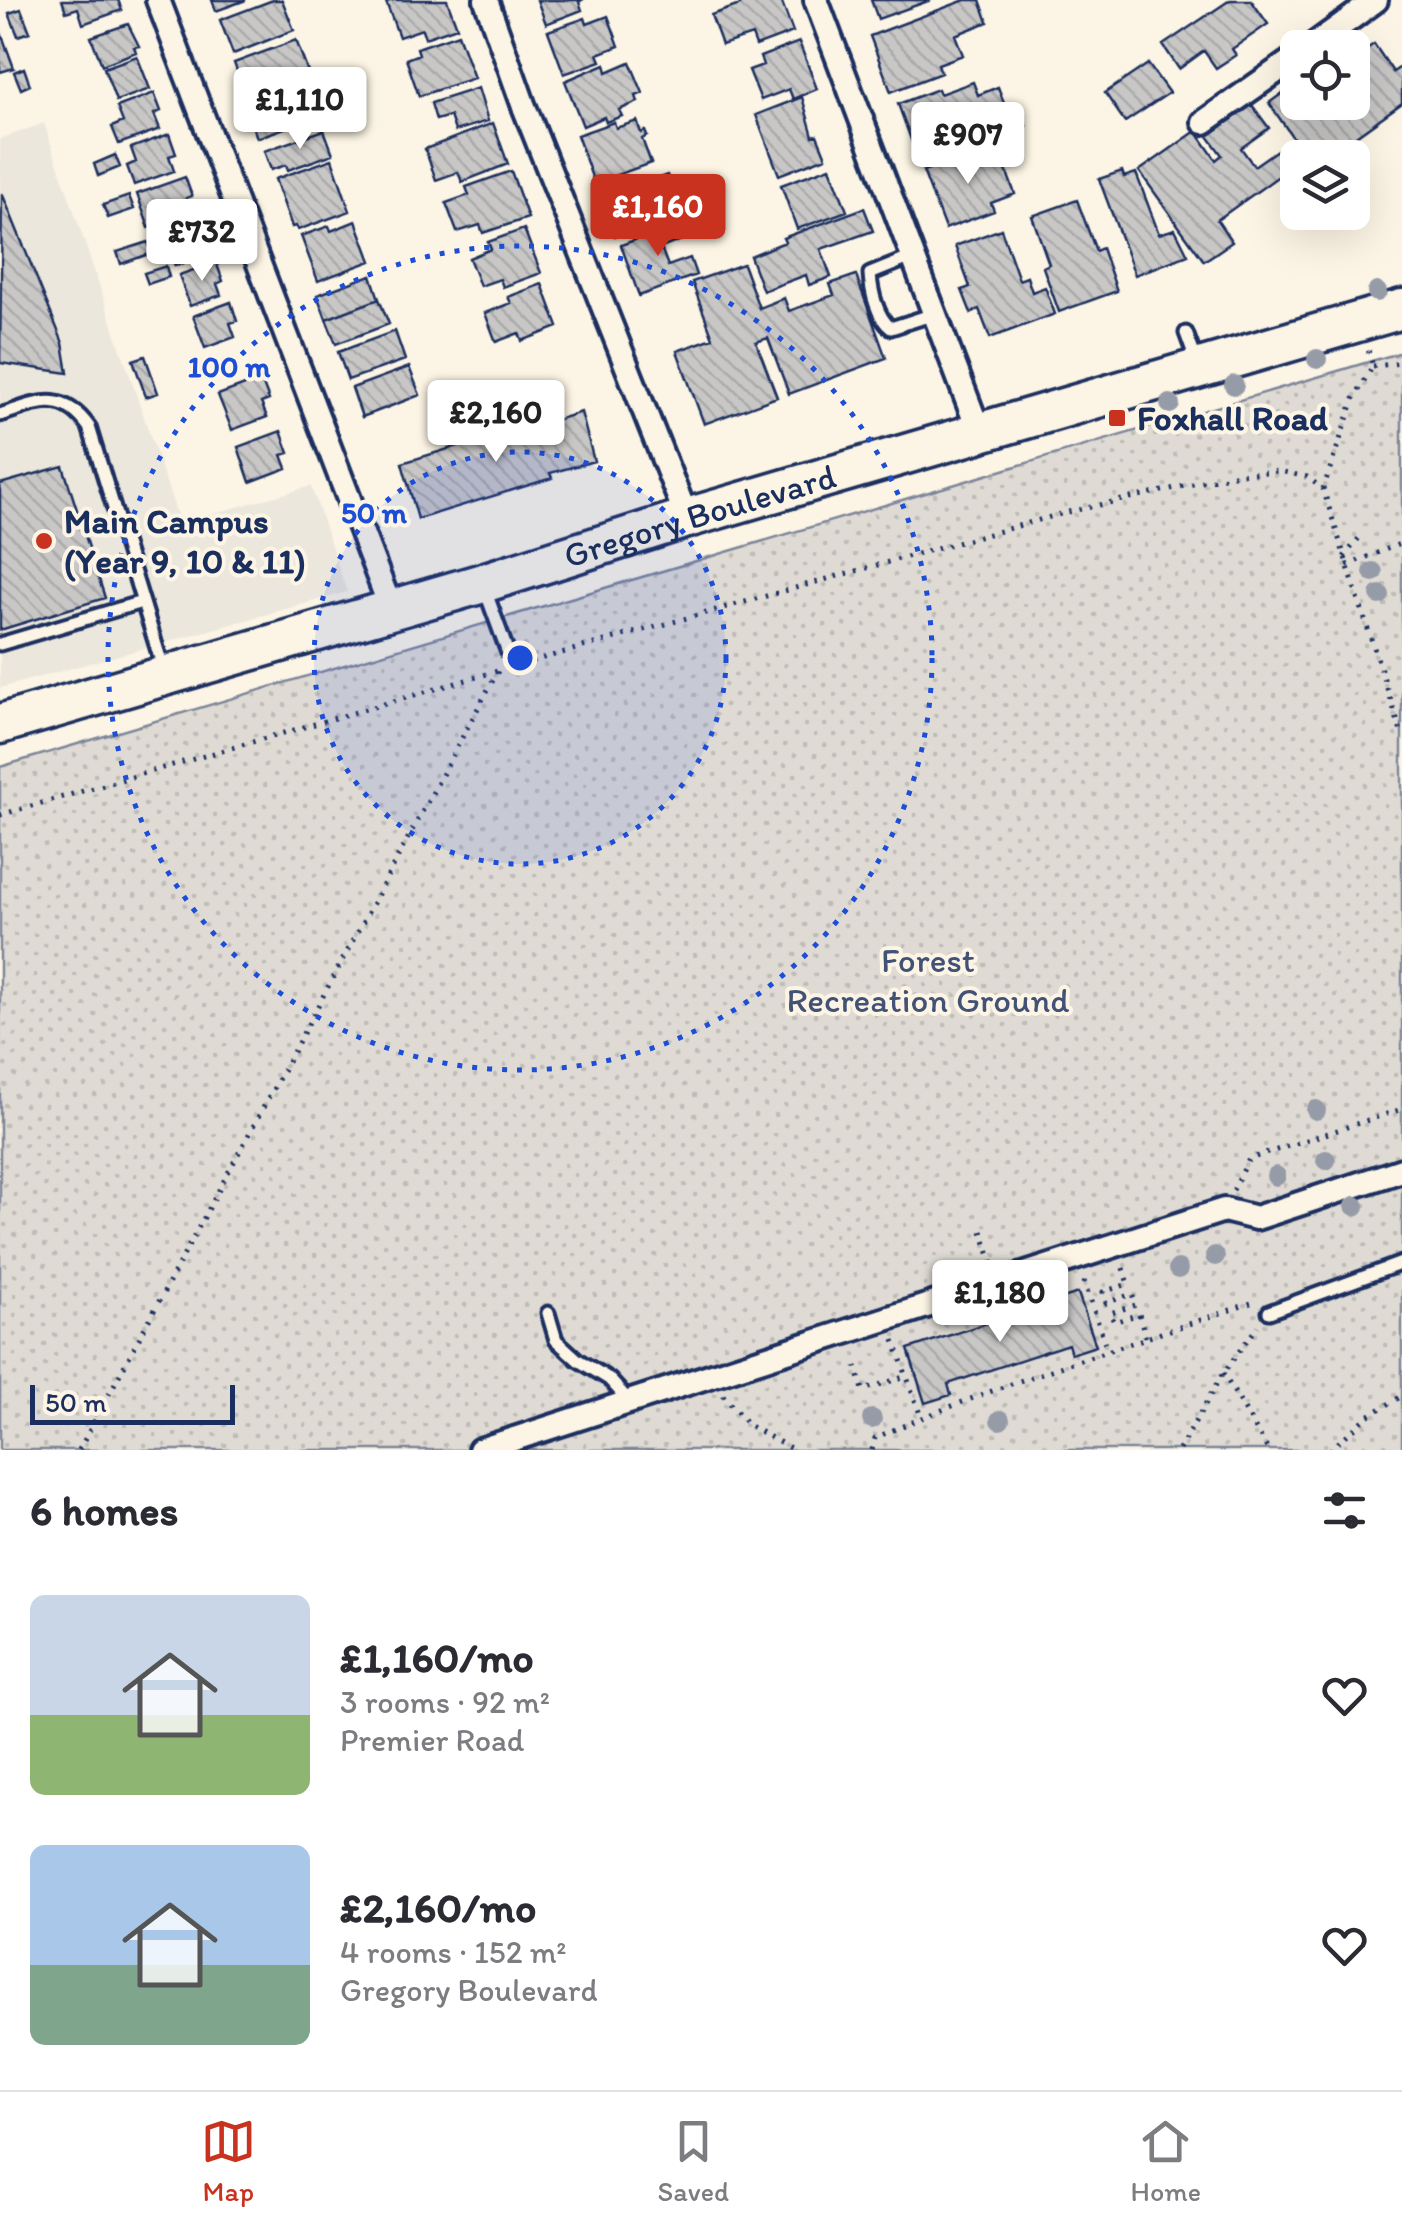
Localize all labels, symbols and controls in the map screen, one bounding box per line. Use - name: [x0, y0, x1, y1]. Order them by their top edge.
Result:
- map controls: [1280, 30, 1370, 230]
- button: locate: [1280, 30, 1370, 120]
- pin: £1,110: [219, 67, 381, 152]
- text: £1,110: [256, 80, 344, 118]
- pin: £907: [909, 102, 1027, 187]
- text: £907: [933, 115, 1003, 153]
- button: layers: [1280, 140, 1370, 230]
- pin: £1,160: [577, 174, 739, 259]
- text: £1,160: [612, 187, 704, 225]
- pin: £732: [143, 199, 261, 284]
- text: £732: [168, 212, 236, 250]
- text: 100 m: [188, 348, 271, 385]
- pin: £2,160: [415, 380, 577, 465]
- text: £2,160: [449, 393, 543, 431]
- place label: Foxhall Road: [1137, 397, 1328, 439]
- marker: Foxhall Road: [1106, 407, 1128, 429]
- street label: Gregory Boulevard: [558, 455, 841, 577]
- text: 50 m: [341, 494, 408, 531]
- place label: Main Campus (Year 9, 10 & 11): [64, 500, 306, 582]
- marker: Main Campus (Year 9, 10 & 11): [33, 530, 55, 552]
- centre of rings: [502, 640, 538, 676]
- park label: Forest Recreation Ground: [786, 939, 1070, 1021]
- pin: £1,180: [919, 1260, 1081, 1345]
- text: £1,180: [954, 1273, 1046, 1311]
- scale bar: [30, 1380, 235, 1424]
- text: 50 m: [45, 1385, 107, 1419]
- icon: filters: [1317, 1483, 1372, 1538]
- text: 6 homes: [30, 1485, 178, 1536]
- text: £1,160/mo: [340, 1632, 534, 1683]
- icon: home: [110, 1635, 230, 1755]
- icon: heart: [1317, 1668, 1372, 1723]
- text: 3 rooms · 92 m²: [340, 1683, 550, 1721]
- text: Premier Road: [340, 1721, 524, 1759]
- text: £2,160/mo: [340, 1882, 536, 1933]
- icon: home: [110, 1885, 230, 2005]
- icon: heart: [1317, 1918, 1372, 1973]
- text: 4 rooms · 152 m²: [340, 1933, 567, 1971]
- text: Gregory Boulevard: [340, 1971, 598, 2009]
- tab: Map: [201, 2114, 256, 2208]
- tab: Saved: [657, 2114, 729, 2208]
- tab: Home: [1131, 2114, 1201, 2208]

